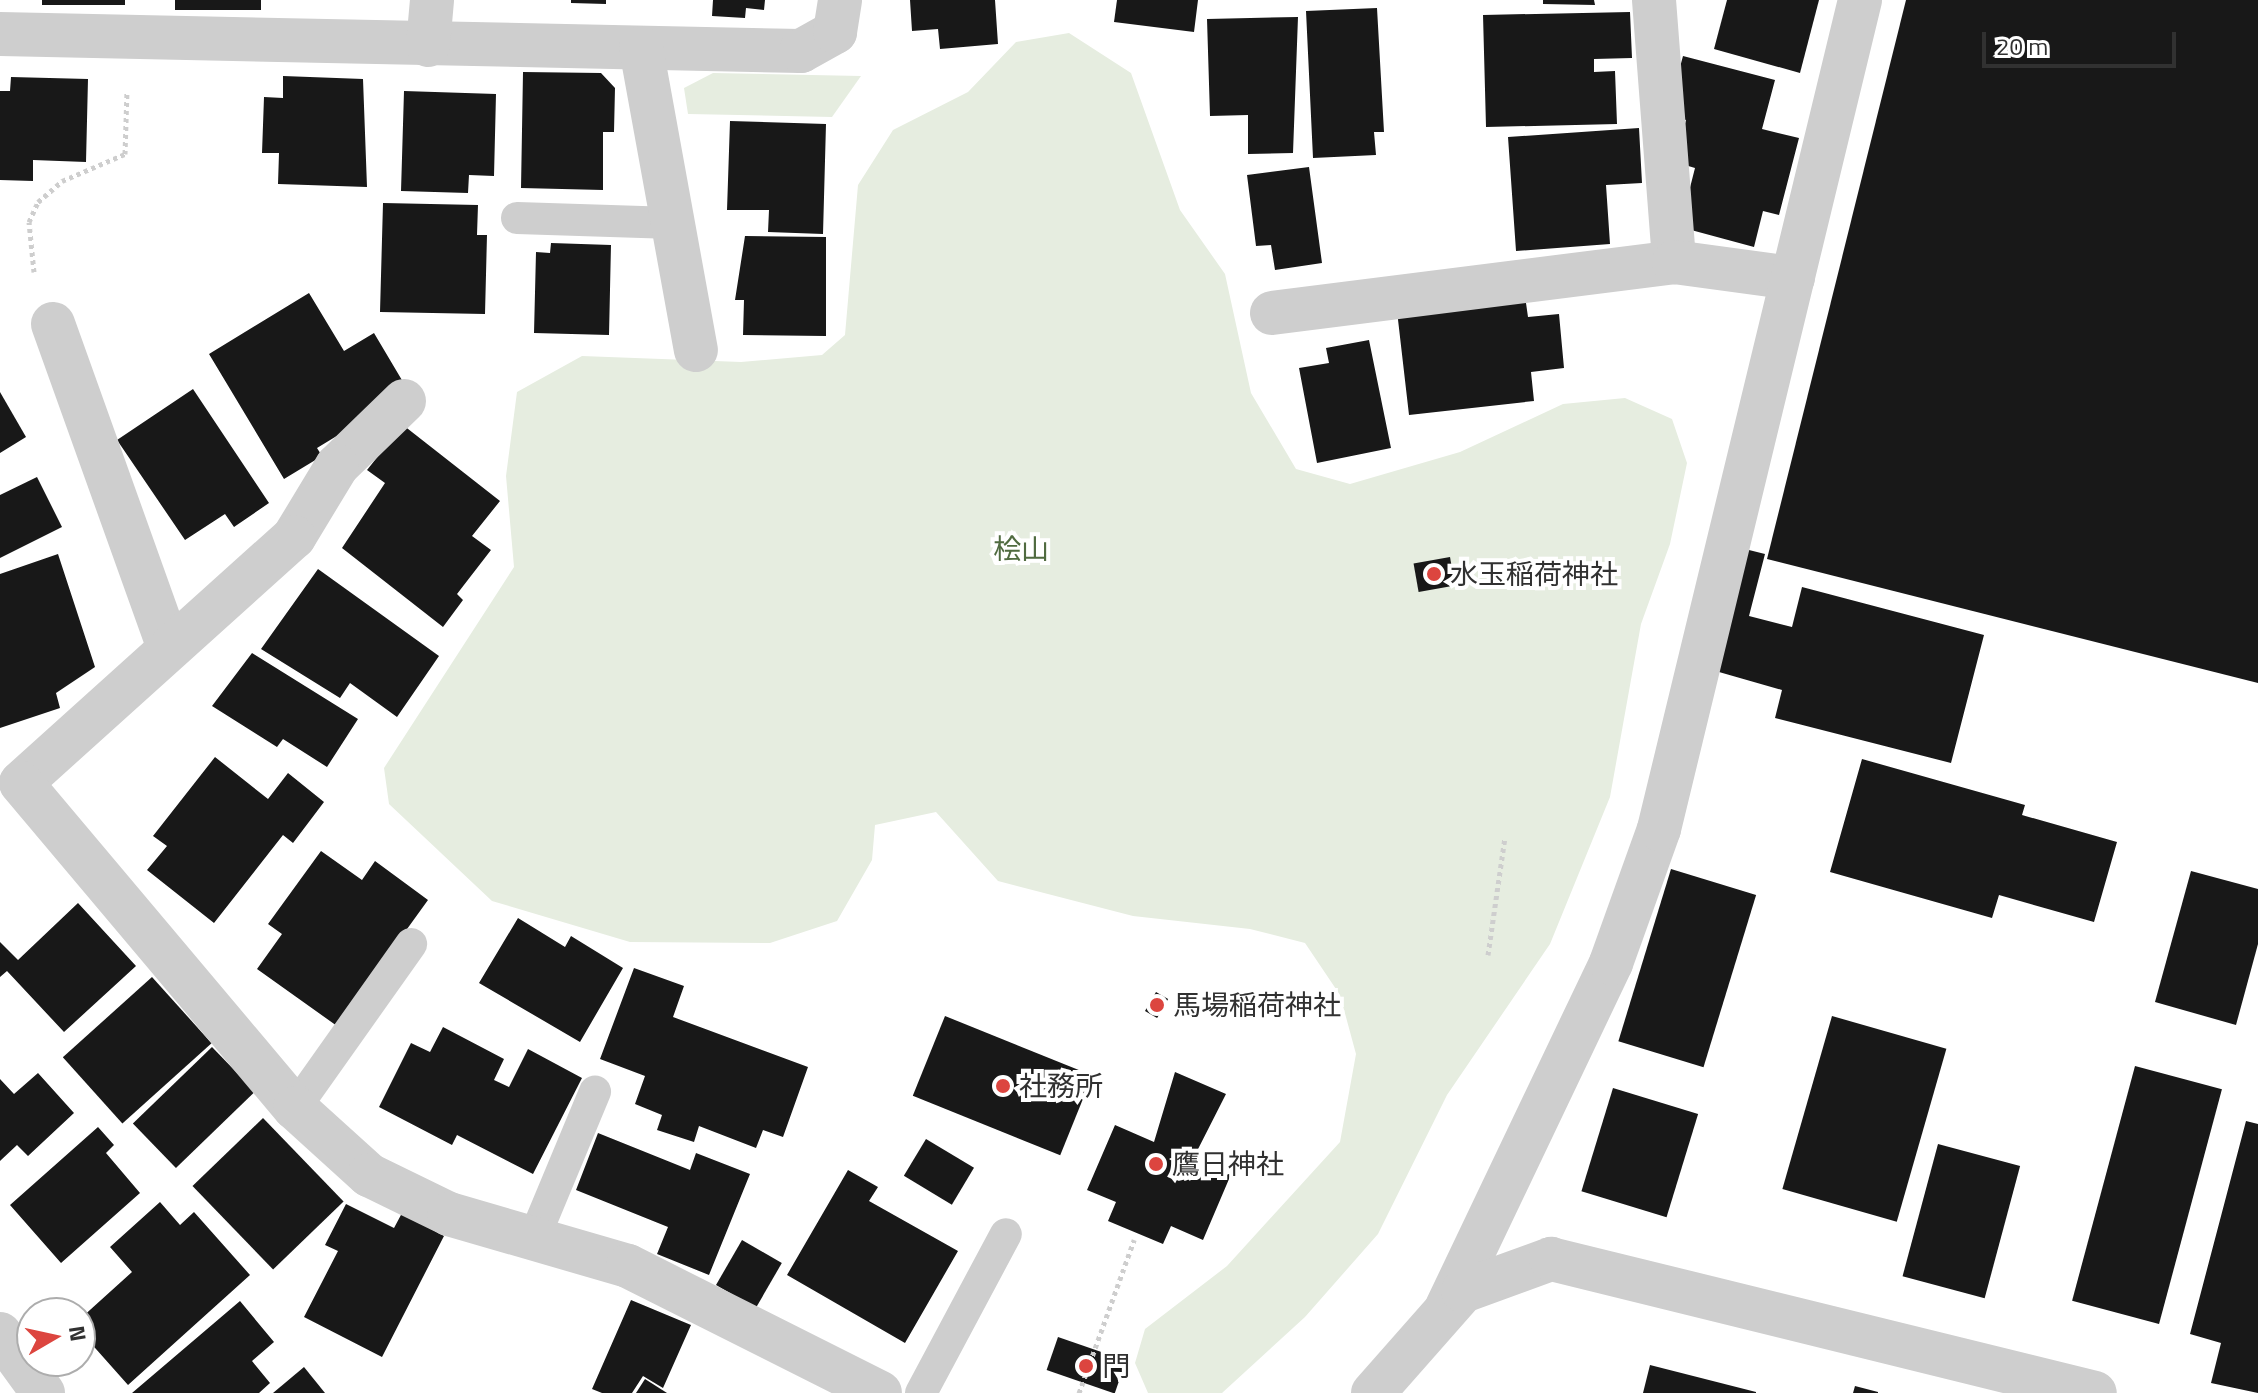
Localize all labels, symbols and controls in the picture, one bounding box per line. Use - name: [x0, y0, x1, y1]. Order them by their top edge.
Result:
- scale bar: [1986, 16, 2180, 66]
- text: 20 m: [1996, 28, 2048, 64]
- park label: 桧山: [993, 532, 1049, 566]
- place label: 水玉稲荷神社: [1450, 557, 1618, 591]
- marker: 水玉稲荷神社: [1425, 565, 1443, 583]
- place label: 馬場稲荷神社: [1173, 988, 1341, 1022]
- marker: 馬場稲荷神社: [1148, 996, 1166, 1014]
- place label: 社務所: [1019, 1069, 1103, 1103]
- marker: 社務所: [994, 1077, 1012, 1095]
- place label: 鷹日神社: [1172, 1147, 1284, 1181]
- marker: 鷹日神社: [1147, 1155, 1165, 1173]
- north arrow: [16, 1297, 96, 1377]
- text: N: [60, 1323, 96, 1344]
- place label: 門: [1102, 1349, 1130, 1383]
- marker: 門: [1077, 1357, 1095, 1375]

